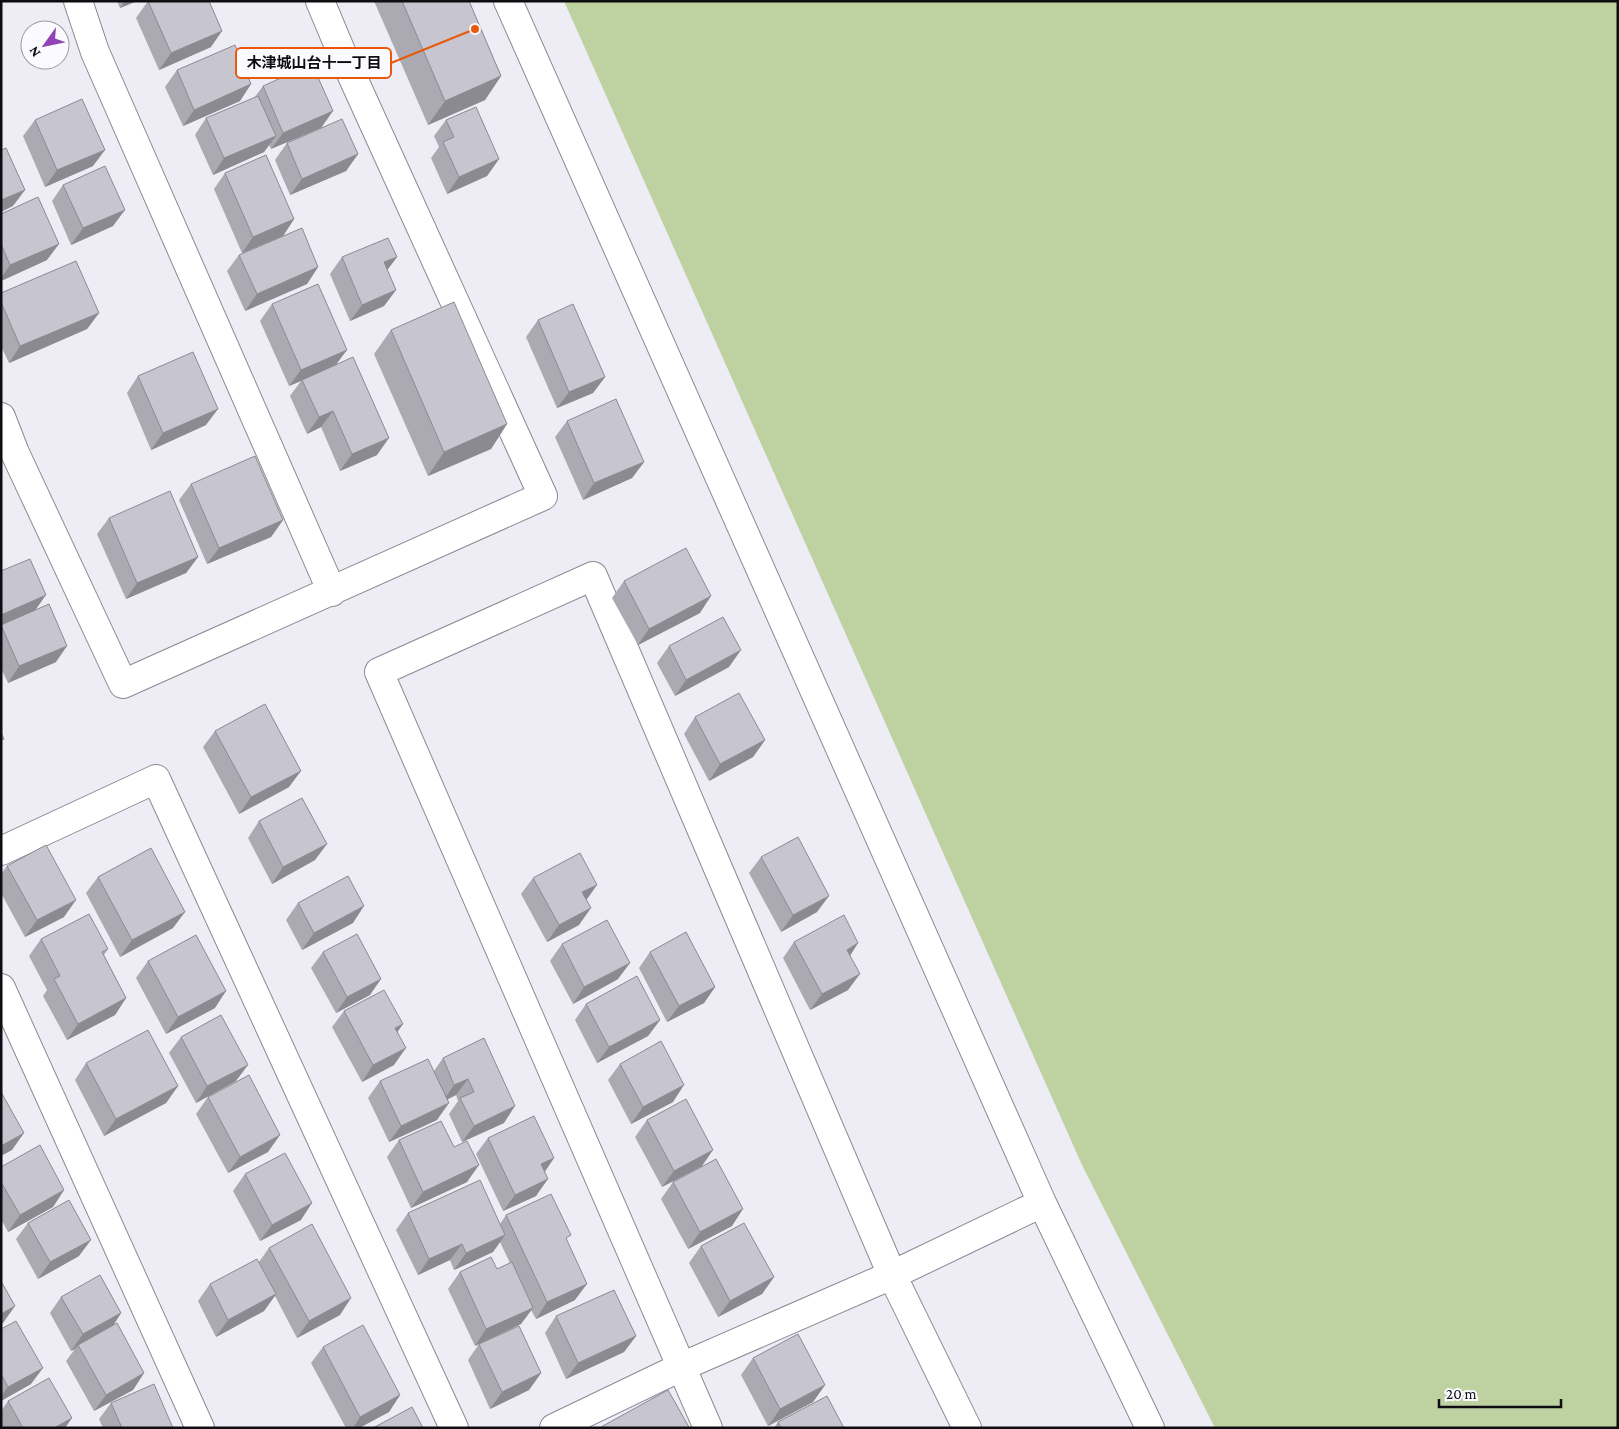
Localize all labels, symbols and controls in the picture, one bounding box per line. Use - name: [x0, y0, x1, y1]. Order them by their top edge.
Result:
- north arrow: [20, 20, 70, 70]
- text: N: [25, 43, 43, 60]
- callout: 木津城山台十一丁目: [236, 48, 391, 78]
- text: 木津城山台十一丁目: [246, 54, 382, 71]
- scale bar: [1439, 1376, 1562, 1408]
- text: 20 m: [1446, 1386, 1477, 1402]

